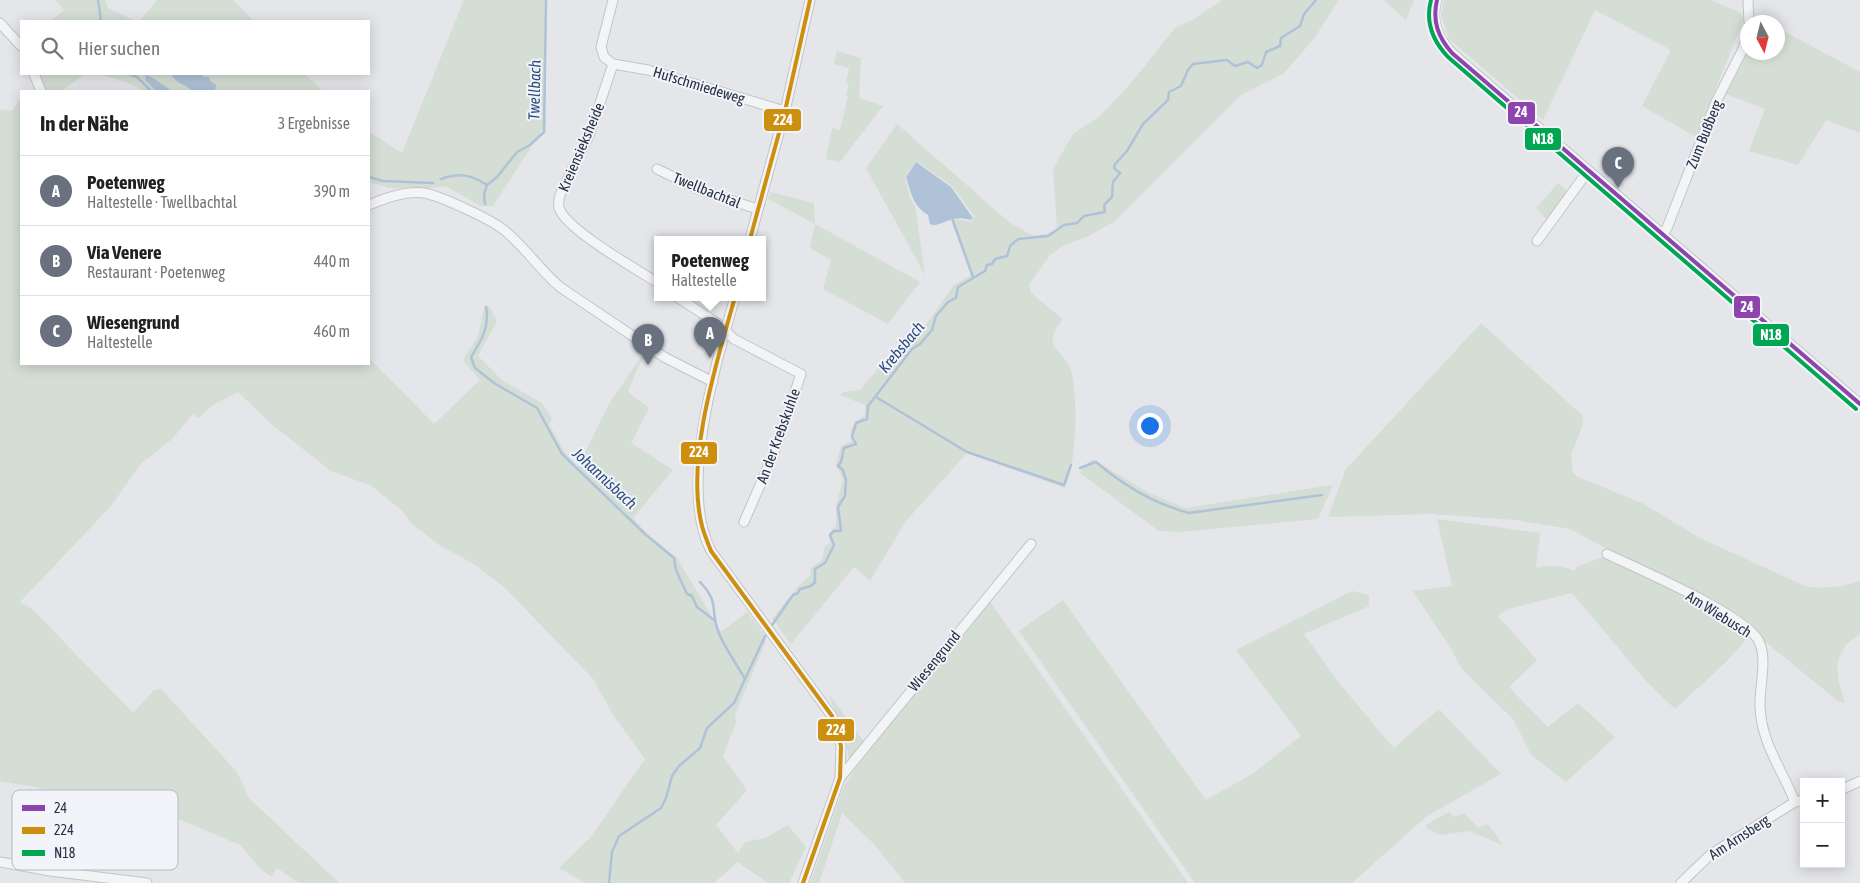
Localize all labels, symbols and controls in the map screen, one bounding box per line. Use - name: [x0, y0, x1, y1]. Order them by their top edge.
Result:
- north arrow: [1740, 15, 1785, 60]
- search box: [20, 20, 370, 75]
- icon: search: [38, 34, 66, 62]
- text: Hier suchen: [78, 37, 160, 59]
- water label: Twellbach: [524, 60, 544, 120]
- street label: Hufschmiedeweg: [651, 63, 747, 107]
- street label: Zum Bußberg: [1683, 97, 1726, 171]
- street label: Kreiensieksheide: [555, 100, 607, 194]
- line badge: 24: [1507, 101, 1536, 125]
- text: 24: [1514, 104, 1528, 120]
- line badge: 224: [763, 108, 802, 132]
- text: In der Nähe: [40, 111, 129, 135]
- text: 224: [773, 112, 793, 128]
- text: 3 Ergebnisse: [278, 114, 350, 132]
- line badge: N18: [1524, 127, 1562, 151]
- text: N18: [1532, 131, 1554, 147]
- pin: C: [1602, 147, 1634, 188]
- street label: Twellbachtal: [671, 169, 743, 211]
- text: Poetenweg: [87, 171, 165, 193]
- text: A: [52, 182, 60, 200]
- text: 390 m: [314, 182, 350, 200]
- text: Haltestelle · Twellbachtal: [87, 193, 237, 211]
- popup: [654, 236, 766, 301]
- text: Via Venere: [87, 241, 162, 263]
- text: Poetenweg: [671, 249, 749, 271]
- text: B: [52, 252, 60, 270]
- text: 440 m: [314, 252, 350, 270]
- text: Restaurant · Poetenweg: [87, 263, 225, 281]
- text: Haltestelle: [671, 271, 737, 289]
- line badge: 24: [1733, 295, 1761, 319]
- text: 24: [1740, 299, 1754, 315]
- text: Wiesengrund: [87, 311, 180, 333]
- pin: A: [694, 317, 726, 358]
- water label: Krebsbach: [874, 318, 928, 376]
- text: C: [52, 322, 60, 340]
- text: 460 m: [314, 322, 350, 340]
- line badge: N18: [1752, 323, 1790, 347]
- pin: B: [632, 324, 664, 365]
- text: N18: [1760, 327, 1782, 343]
- text: Haltestelle: [87, 333, 153, 351]
- street label: An der Krebskuhle: [753, 386, 803, 486]
- your location: [1137, 413, 1163, 439]
- line badge: 224: [680, 441, 718, 465]
- water label: Johannisbach: [568, 443, 641, 512]
- text: 224: [689, 444, 709, 460]
- street label: Am Wiebusch: [1683, 587, 1755, 641]
- street label: Wiesengrund: [904, 627, 964, 695]
- line badge: 224: [817, 718, 855, 742]
- text: 224: [826, 722, 846, 738]
- map controls: [1800, 778, 1845, 868]
- button: +: [1800, 778, 1845, 823]
- legend: [12, 790, 178, 870]
- text: 24: [54, 800, 68, 816]
- street label: Am Arnsberg: [1705, 811, 1773, 863]
- text: 224: [54, 822, 74, 838]
- button: −: [1800, 823, 1845, 868]
- text: N18: [54, 845, 76, 861]

